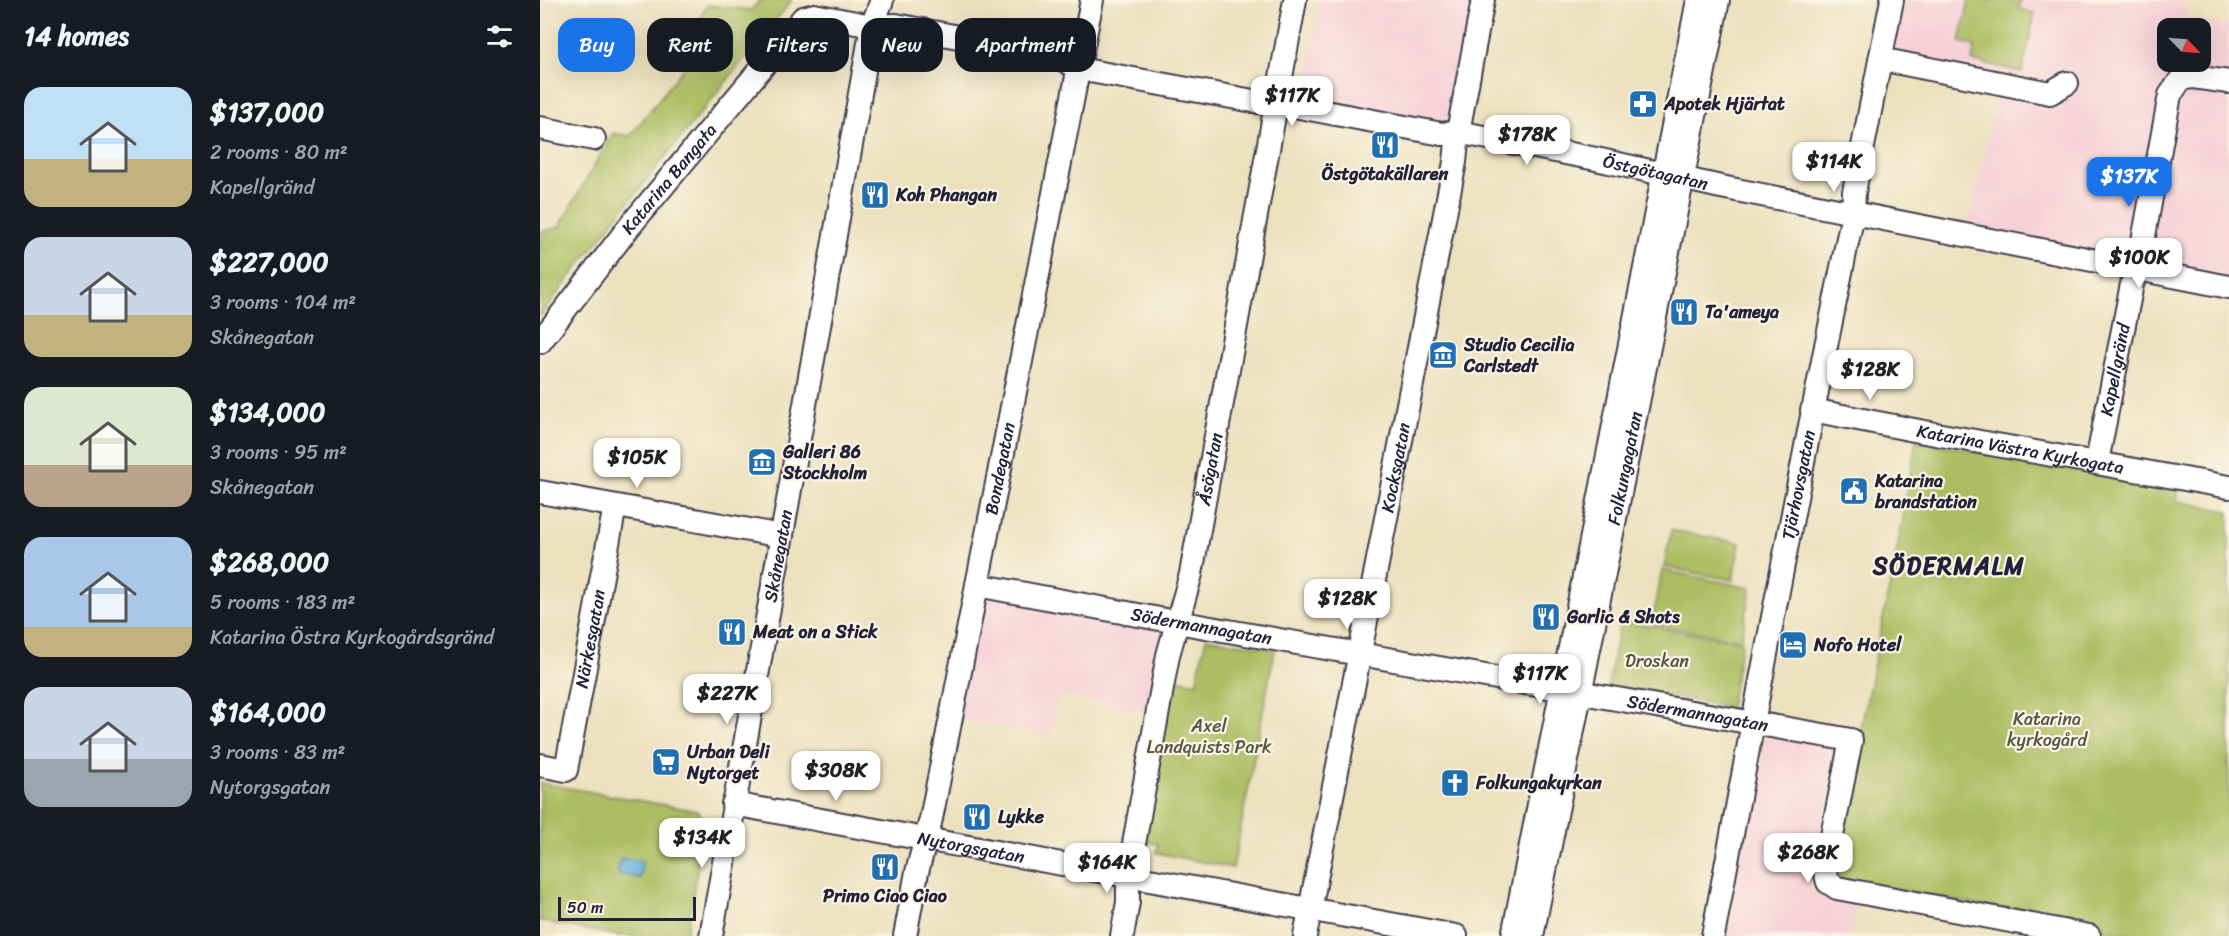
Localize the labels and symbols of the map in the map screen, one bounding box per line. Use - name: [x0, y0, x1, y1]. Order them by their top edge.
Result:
- north arrow: [2157, 18, 2211, 72]
- pin: $117K: [1250, 76, 1334, 127]
- pharmacy icon: Apotek Hjärtat: [1627, 88, 1659, 120]
- place label: Apotek Hjärtat: [1663, 88, 1785, 120]
- pin: $178K: [1485, 115, 1569, 166]
- street label: Katarina Bangata: [613, 116, 725, 242]
- restaurant icon: Östgötakällaren: [1369, 129, 1401, 161]
- pin: $114K: [1792, 142, 1876, 193]
- street label: Östgötagatan: [1600, 145, 1712, 200]
- pin: $137K: [2087, 157, 2171, 208]
- place label: Östgötakällaren: [1322, 158, 1449, 190]
- restaurant icon: Koh Phangan: [859, 179, 891, 211]
- place label: Koh Phangan: [895, 179, 997, 211]
- pin: $100K: [2097, 238, 2181, 289]
- restaurant icon: Ta'ameya: [1668, 296, 1700, 328]
- place label: Ta'ameya: [1705, 296, 1779, 328]
- street label: Kapellgränd: [2090, 319, 2140, 419]
- place label: Studio Cecilia Carlstedt: [1463, 329, 1574, 382]
- museum icon: Studio Cecilia Carlstedt: [1427, 339, 1459, 371]
- pin: $128K: [1828, 350, 1912, 401]
- street label: Folkungagatan: [1598, 408, 1652, 528]
- street label: Katarina Västra Kyrkogata: [1914, 415, 2127, 484]
- street label: Bondegatan: [975, 419, 1025, 518]
- street label: Kocksgatan: [1371, 420, 1420, 515]
- street label: Tjärhovsgatan: [1772, 427, 1825, 543]
- street label: Åsögatan: [1188, 430, 1232, 509]
- place label: Galleri 86 Stockholm: [782, 436, 868, 489]
- pin: $105K: [595, 438, 679, 489]
- museum icon: Galleri 86 Stockholm: [746, 446, 778, 478]
- place label: Katarina brandstation: [1874, 465, 1977, 518]
- public building icon: Katarina brandstation: [1838, 475, 1870, 507]
- street label: Skånegatan: [754, 507, 802, 605]
- district label: SÖDERMALM: [1872, 545, 2025, 587]
- pin: $128K: [1305, 579, 1389, 630]
- street label: Närkesgatan: [566, 586, 615, 691]
- street label: Södermannagatan: [1128, 598, 1275, 654]
- restaurant icon: Garlic & Shots: [1530, 601, 1562, 633]
- place label: Garlic & Shots: [1566, 601, 1680, 633]
- restaurant icon: Meat on a Stick: [716, 616, 748, 648]
- place label: Meat on a Stick: [752, 616, 878, 648]
- hotel icon: Nofo Hotel: [1777, 629, 1809, 661]
- place label: Nofo Hotel: [1813, 629, 1902, 661]
- park label: Droskan: [1625, 645, 1689, 677]
- pin: $117K: [1498, 654, 1582, 705]
- pin: $227K: [685, 674, 769, 725]
- street label: Södermannagatan: [1625, 685, 1771, 741]
- park label: Katarina kyrkogård: [2007, 703, 2088, 756]
- park label: Axel Landquists Park: [1146, 710, 1272, 763]
- place label: Urban Deli Nytorget: [686, 736, 771, 789]
- supermarket icon: Urban Deli Nytorget: [650, 746, 682, 778]
- pin: $308K: [794, 751, 878, 802]
- church icon: Folkungakyrkan: [1439, 767, 1471, 799]
- place label: Folkungakyrkan: [1475, 767, 1602, 799]
- restaurant icon: Lykke: [961, 801, 993, 833]
- place label: Lykke: [998, 801, 1045, 833]
- pin: $134K: [660, 818, 744, 869]
- street label: Nytorgsgatan: [915, 822, 1028, 873]
- pin: $268K: [1766, 833, 1850, 884]
- pin: $164K: [1065, 843, 1149, 894]
- restaurant icon: Primo Ciao Ciao: [869, 851, 901, 883]
- place label: Primo Ciao Ciao: [823, 880, 948, 912]
- scale bar: [558, 894, 696, 922]

